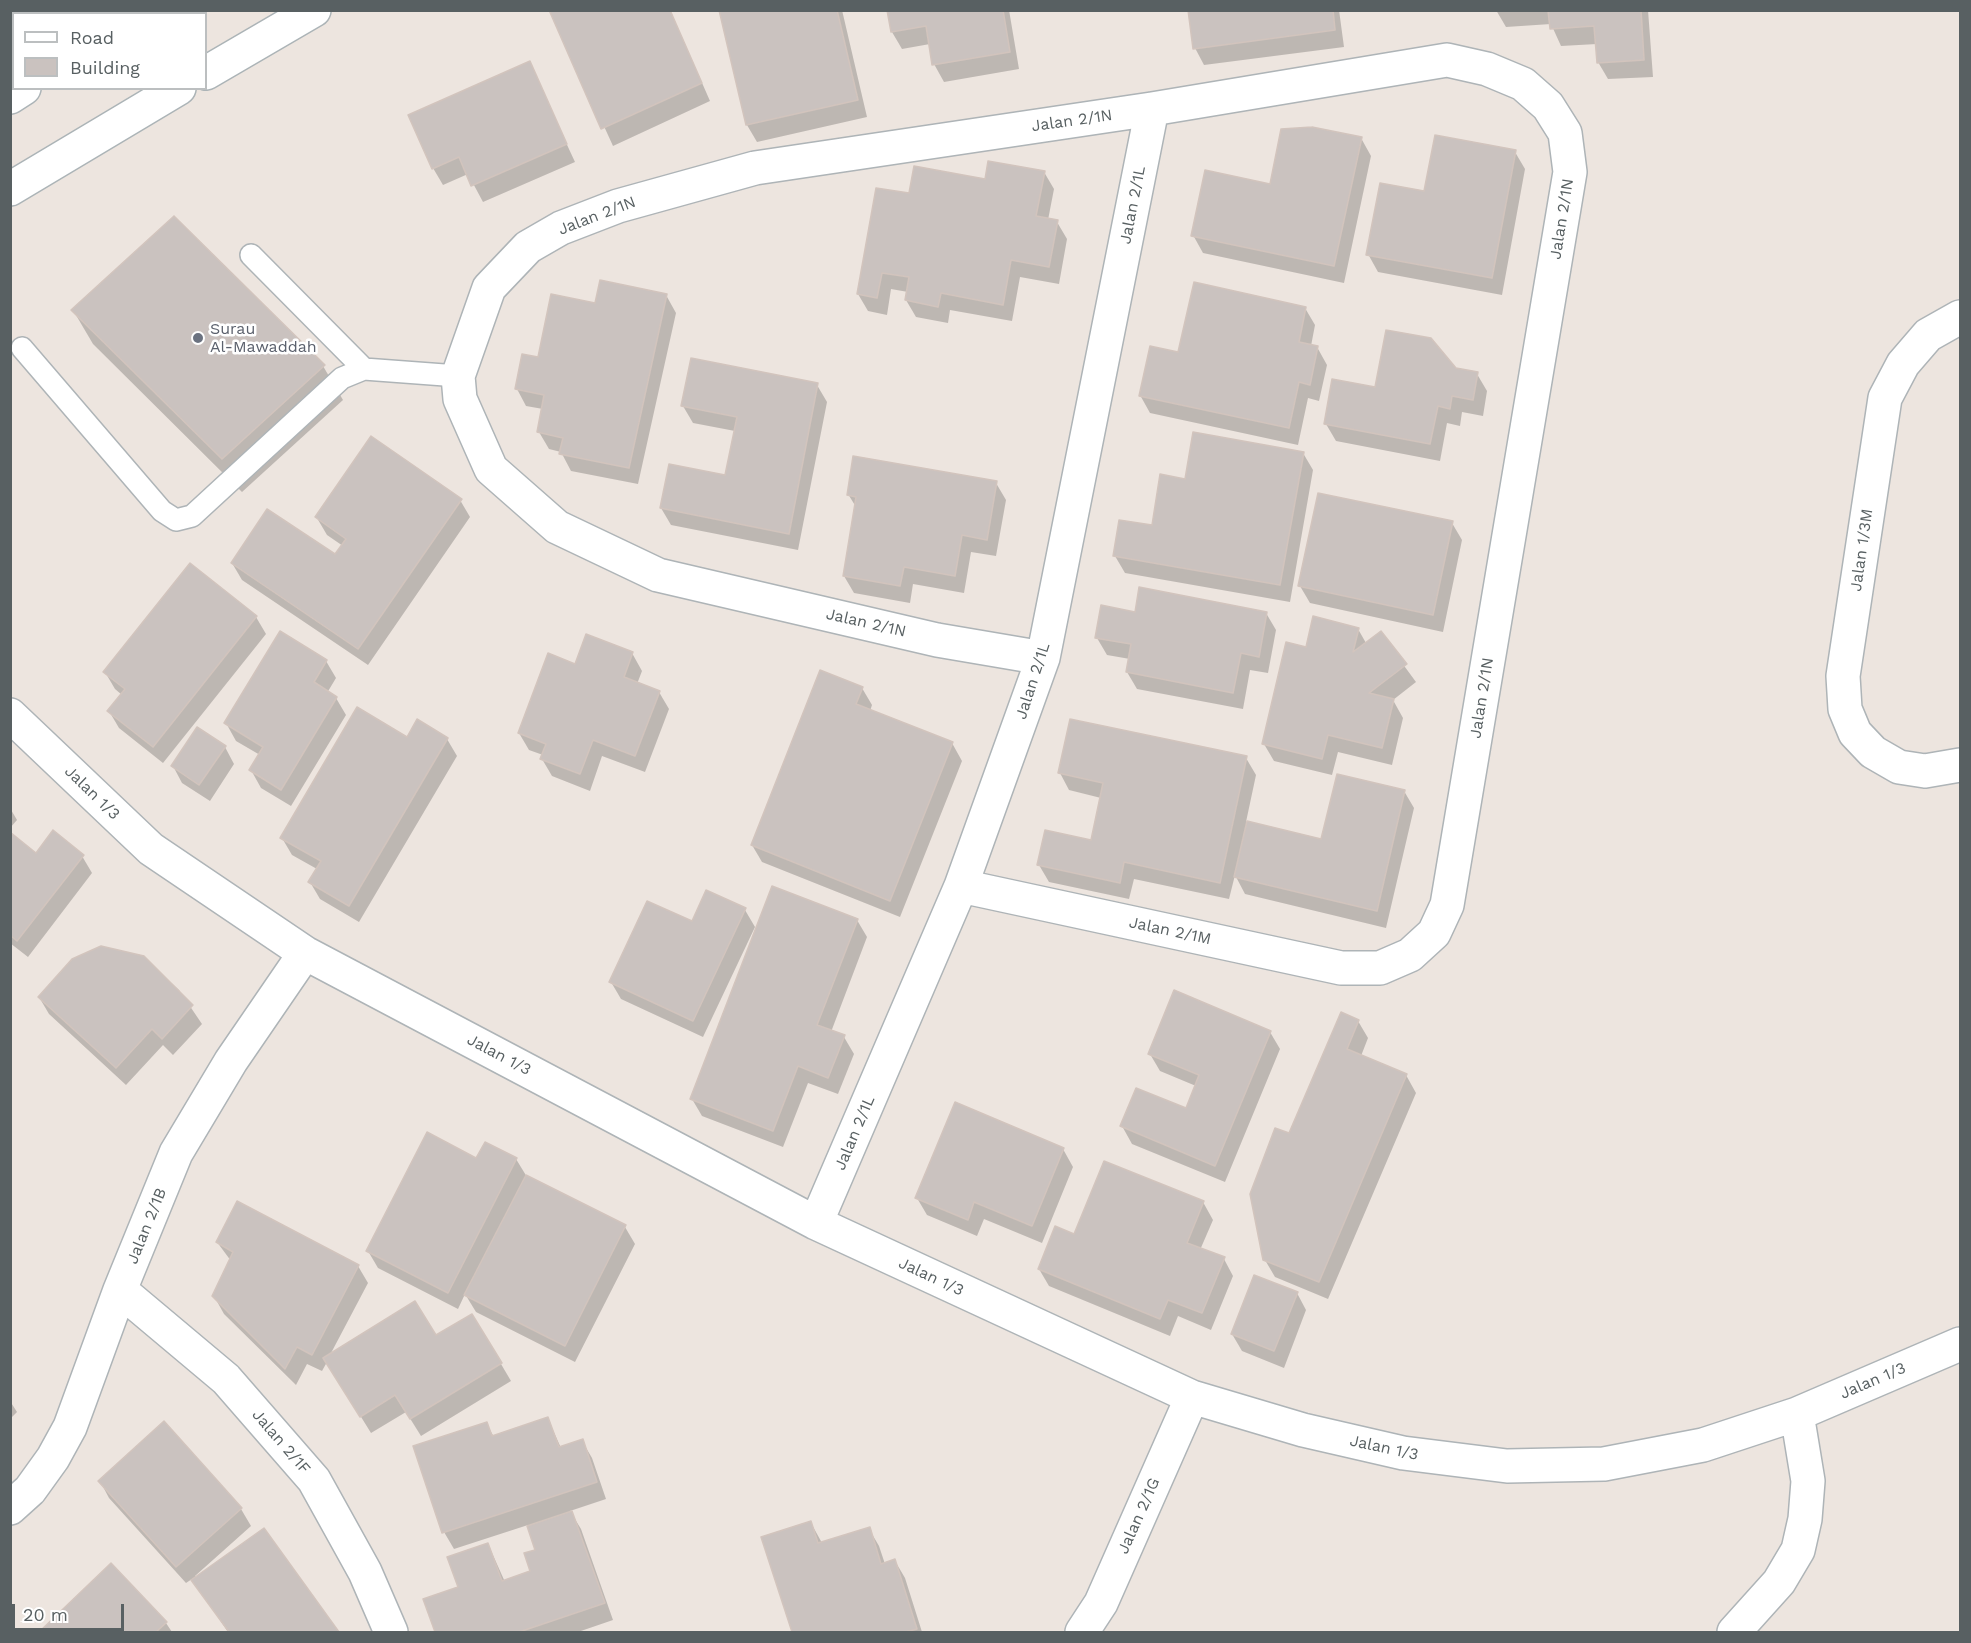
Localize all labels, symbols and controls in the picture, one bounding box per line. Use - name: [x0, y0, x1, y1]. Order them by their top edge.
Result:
- legend: [12, 12, 207, 90]
- text: Road: [70, 27, 114, 48]
- text: Building: [70, 57, 140, 78]
- street label: Jalan 2/1N: [1030, 106, 1114, 136]
- street label: Jalan 2/1L: [1116, 164, 1150, 246]
- street label: Jalan 2/1N: [1546, 177, 1578, 261]
- street label: Jalan 2/1N: [556, 192, 638, 240]
- place label: Surau Al-Mawaddah: [210, 319, 317, 357]
- marker: Surau Al-Mawaddah: [191, 331, 205, 345]
- street label: Jalan 1/3M: [1847, 507, 1877, 593]
- street label: Jalan 2/1N: [824, 604, 908, 642]
- street label: Jalan 2/1L: [1012, 640, 1054, 722]
- street label: Jalan 2/1N: [1466, 656, 1498, 740]
- street label: Jalan 1/3: [60, 762, 124, 824]
- street label: Jalan 2/1M: [1127, 913, 1213, 949]
- street label: Jalan 1/3: [464, 1030, 534, 1080]
- street label: Jalan 2/1L: [831, 1093, 879, 1173]
- street label: Jalan 2/1B: [123, 1185, 171, 1267]
- street label: Jalan 1/3: [895, 1254, 967, 1300]
- street label: Jalan 1/3: [1837, 1359, 1909, 1403]
- street label: Jalan 2/1F: [248, 1406, 314, 1478]
- street label: Jalan 1/3: [1348, 1431, 1420, 1465]
- street label: Jalan 2/1G: [1114, 1475, 1164, 1557]
- scale bar: [15, 1592, 128, 1630]
- text: 20 m: [23, 1604, 68, 1625]

